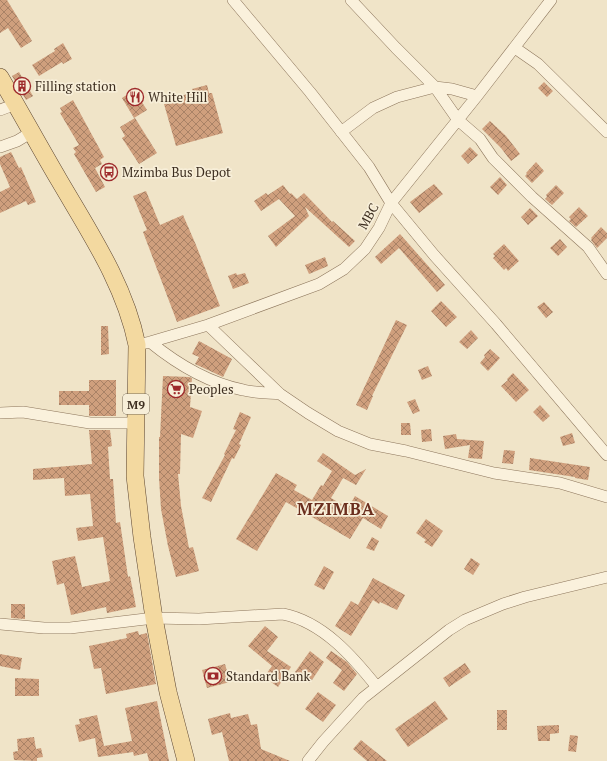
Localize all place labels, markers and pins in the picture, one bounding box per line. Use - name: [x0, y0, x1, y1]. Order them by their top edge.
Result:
- building icon: Filling station: [12, 76, 32, 96]
- place label: Filling station: [35, 77, 116, 95]
- restaurant icon: White Hill: [125, 87, 145, 107]
- place label: White Hill: [148, 88, 207, 106]
- bus stop icon: Mzimba Bus Depot: [99, 162, 119, 182]
- place label: Mzimba Bus Depot: [122, 163, 231, 181]
- supermarket icon: Peoples: [166, 379, 186, 399]
- place label: Peoples: [189, 380, 234, 398]
- bank icon: Standard Bank: [203, 666, 223, 686]
- place label: Standard Bank: [226, 667, 311, 685]

